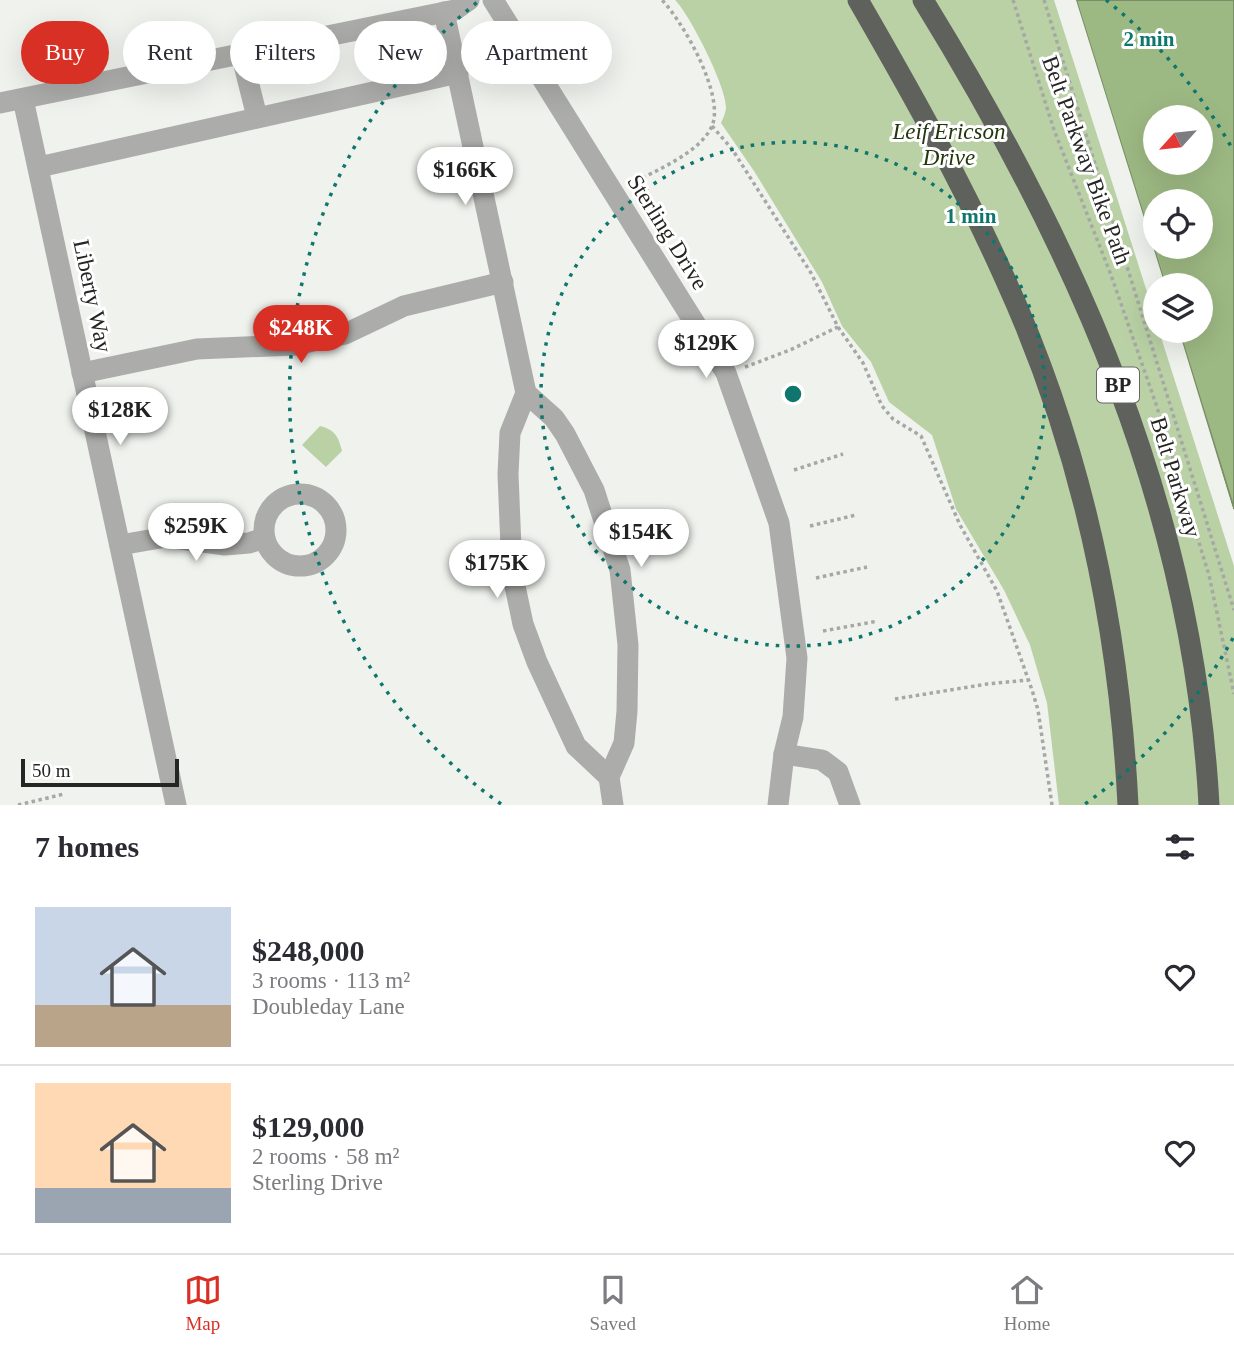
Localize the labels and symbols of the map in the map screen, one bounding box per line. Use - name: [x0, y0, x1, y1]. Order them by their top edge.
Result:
- text: 2 min: [1124, 27, 1175, 51]
- street label: Belt Parkway Bike Path: [1037, 52, 1136, 268]
- north arrow: [1143, 105, 1213, 175]
- park label: Leif Ericson Drive: [891, 119, 1006, 170]
- pin: $166K: [416, 148, 514, 207]
- street label: Sterling Drive: [622, 170, 713, 294]
- text: 1 min: [946, 204, 997, 228]
- street label: Liberty Way: [68, 237, 117, 355]
- pin: $248K: [252, 306, 350, 365]
- pin: $129K: [657, 320, 755, 380]
- road number: BP: [1097, 368, 1139, 402]
- centre of rings: [781, 382, 805, 406]
- pin: $128K: [71, 388, 169, 447]
- street label: Belt Parkway: [1145, 414, 1206, 541]
- pin: $259K: [147, 504, 245, 563]
- pin: $154K: [592, 510, 690, 569]
- pin: $175K: [448, 540, 546, 600]
- scale bar: [21, 756, 178, 788]

